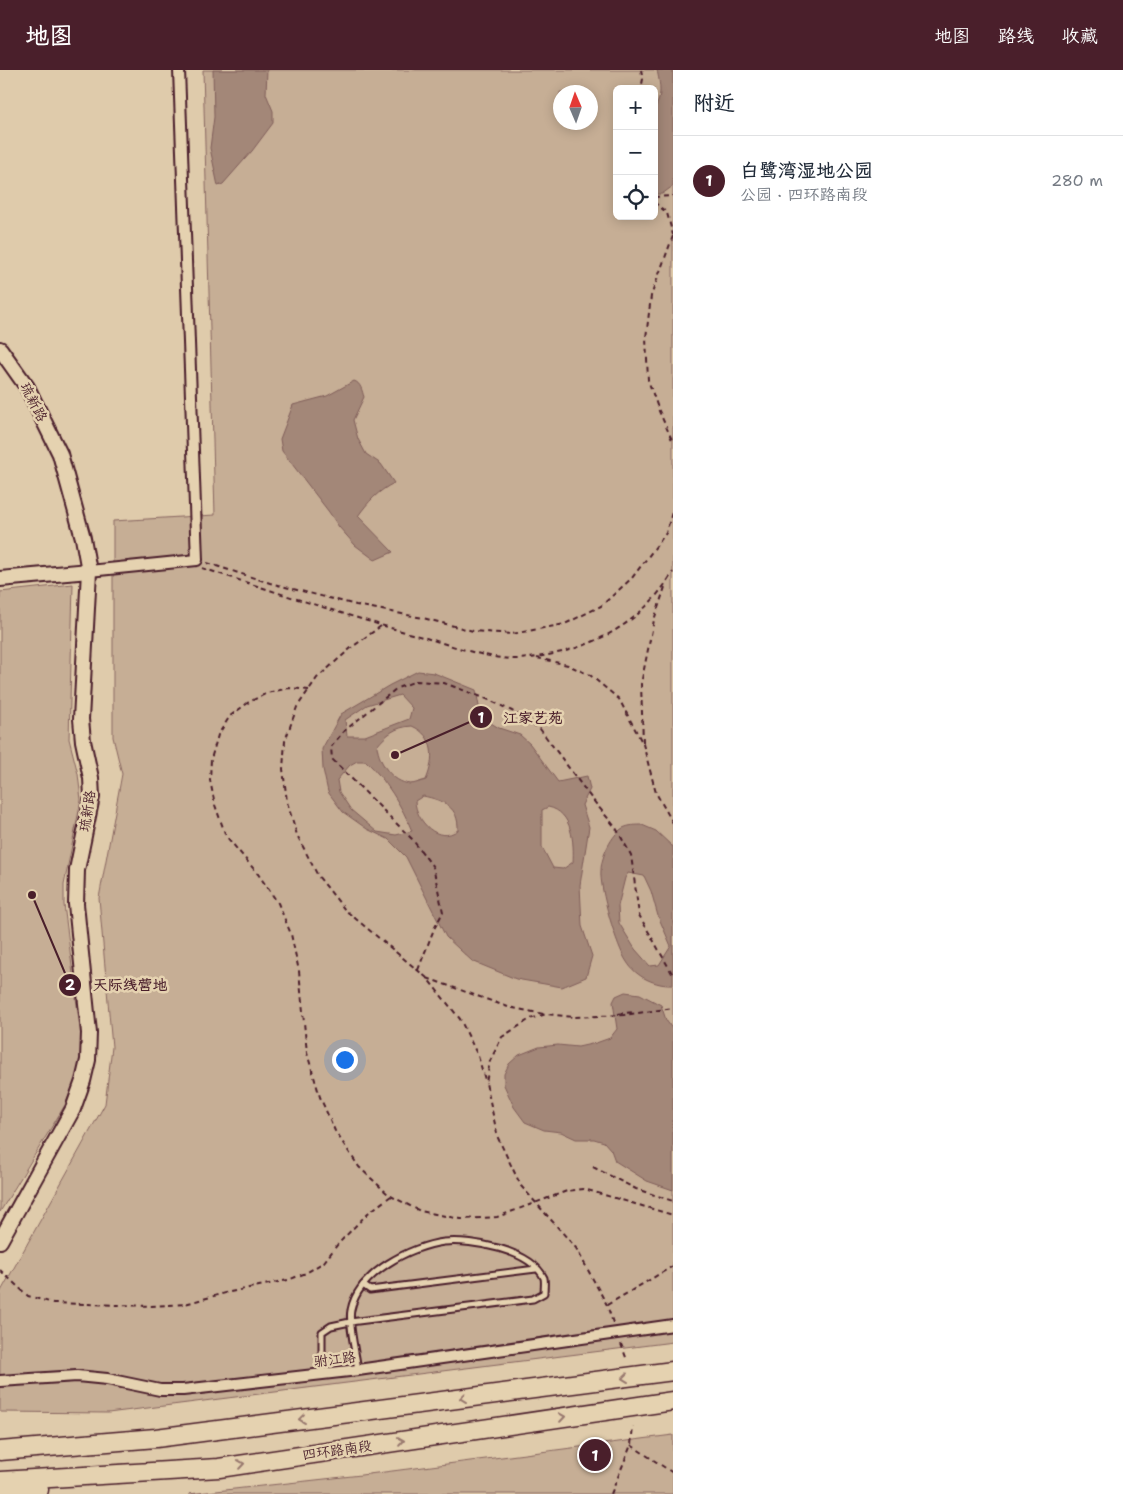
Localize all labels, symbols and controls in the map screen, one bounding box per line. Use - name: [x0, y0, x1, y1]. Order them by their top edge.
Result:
- text: 地图: [25, 20, 73, 52]
- text: 地图: [934, 24, 970, 48]
- text: 路线: [998, 24, 1034, 48]
- text: 收藏: [1062, 24, 1098, 48]
- north arrow: [553, 85, 598, 130]
- map controls: [613, 85, 658, 220]
- button: +: [613, 85, 658, 130]
- text: 附近: [693, 89, 735, 117]
- button: −: [613, 130, 658, 175]
- text: 白鹭湾湿地公园: [740, 158, 873, 183]
- text: 1: [705, 170, 713, 191]
- text: 280 m: [1051, 170, 1103, 191]
- button: locate: [613, 175, 658, 220]
- text: 公园 · 四环路南段: [740, 184, 867, 205]
- street label: 琉新路: [16, 379, 52, 425]
- callout: 江家艺苑: [468, 702, 573, 732]
- text: 1: [478, 708, 485, 728]
- text: 江家艺苑: [503, 708, 563, 728]
- street label: 琉新路: [75, 789, 99, 833]
- callout: 天际线营地: [57, 970, 177, 1000]
- text: 2: [65, 975, 76, 995]
- text: 天际线营地: [92, 975, 168, 995]
- your location: [332, 1047, 358, 1073]
- street label: 驸江路: [313, 1348, 357, 1370]
- one-way arrow: [620, 1372, 629, 1382]
- one-way arrow: [459, 1392, 467, 1403]
- one-way arrow: [558, 1412, 566, 1423]
- one-way arrow: [298, 1413, 306, 1424]
- street label: 四环路南段: [301, 1436, 373, 1464]
- one-way arrow: [397, 1436, 406, 1446]
- pin: 1: [579, 1436, 611, 1474]
- one-way arrow: [236, 1460, 245, 1470]

